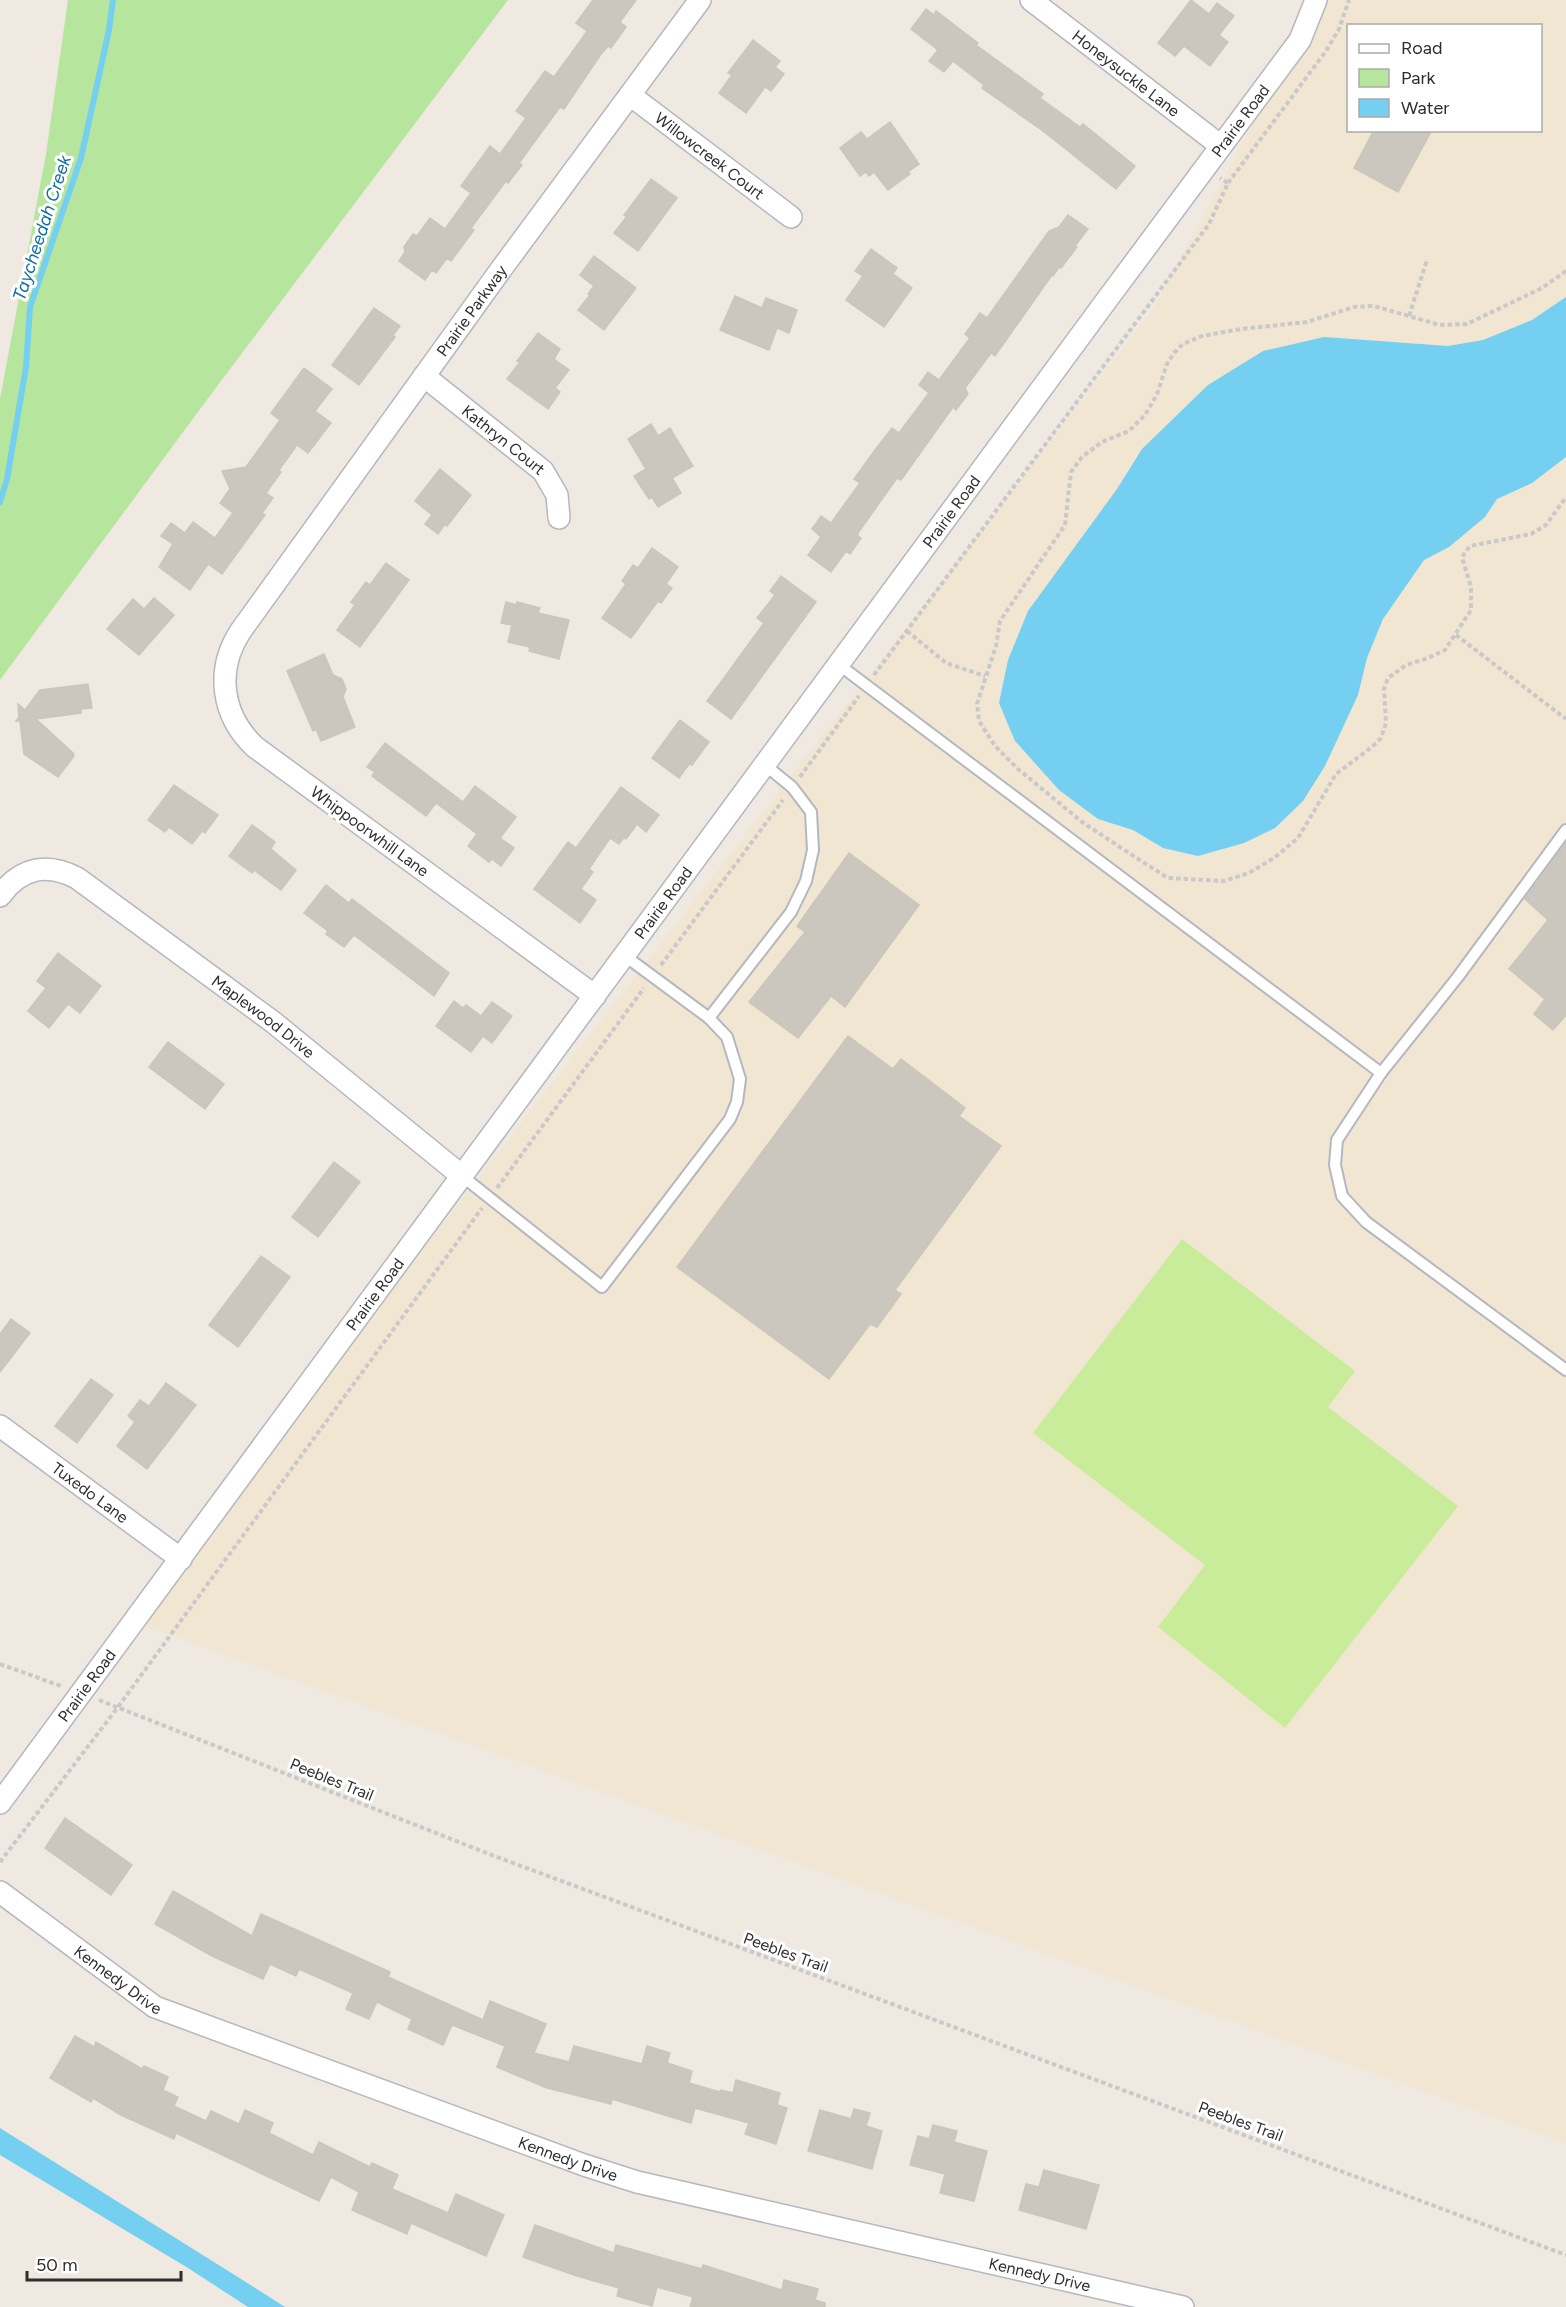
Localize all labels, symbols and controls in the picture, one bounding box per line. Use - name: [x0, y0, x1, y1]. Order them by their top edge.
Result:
- legend: [1347, 24, 1542, 132]
- street label: Honeysuckle Lane: [1068, 26, 1184, 121]
- text: Road: [1401, 37, 1442, 59]
- text: Park: [1401, 67, 1436, 89]
- street label: Prairie Road: [1207, 81, 1274, 161]
- text: Water: [1401, 97, 1449, 119]
- street label: Willowcreek Court: [651, 108, 768, 203]
- water label: Taycheedah Creek: [8, 151, 76, 303]
- street label: Prairie Parkway: [433, 261, 511, 360]
- street label: Kathryn Court: [458, 401, 549, 479]
- street label: Prairie Road: [919, 472, 984, 552]
- street label: Whippoorwhill Lane: [307, 782, 433, 881]
- street label: Prairie Road: [630, 863, 696, 943]
- street label: Maplewood Drive: [208, 971, 319, 1062]
- street label: Prairie Road: [342, 1254, 408, 1334]
- street label: Tuxedo Lane: [48, 1458, 132, 1527]
- street label: Prairie Road: [54, 1646, 120, 1726]
- street label: Peebles Trail: [287, 1754, 376, 1805]
- street label: Peebles Trail: [741, 1928, 831, 1977]
- street label: Kennedy Drive: [70, 1941, 164, 2019]
- street label: Peebles Trail: [1196, 2097, 1286, 2146]
- street label: Kennedy Drive: [516, 2133, 620, 2185]
- scale bar: [27, 2244, 182, 2282]
- text: 50 m: [36, 2254, 78, 2276]
- street label: Kennedy Drive: [987, 2254, 1093, 2296]

